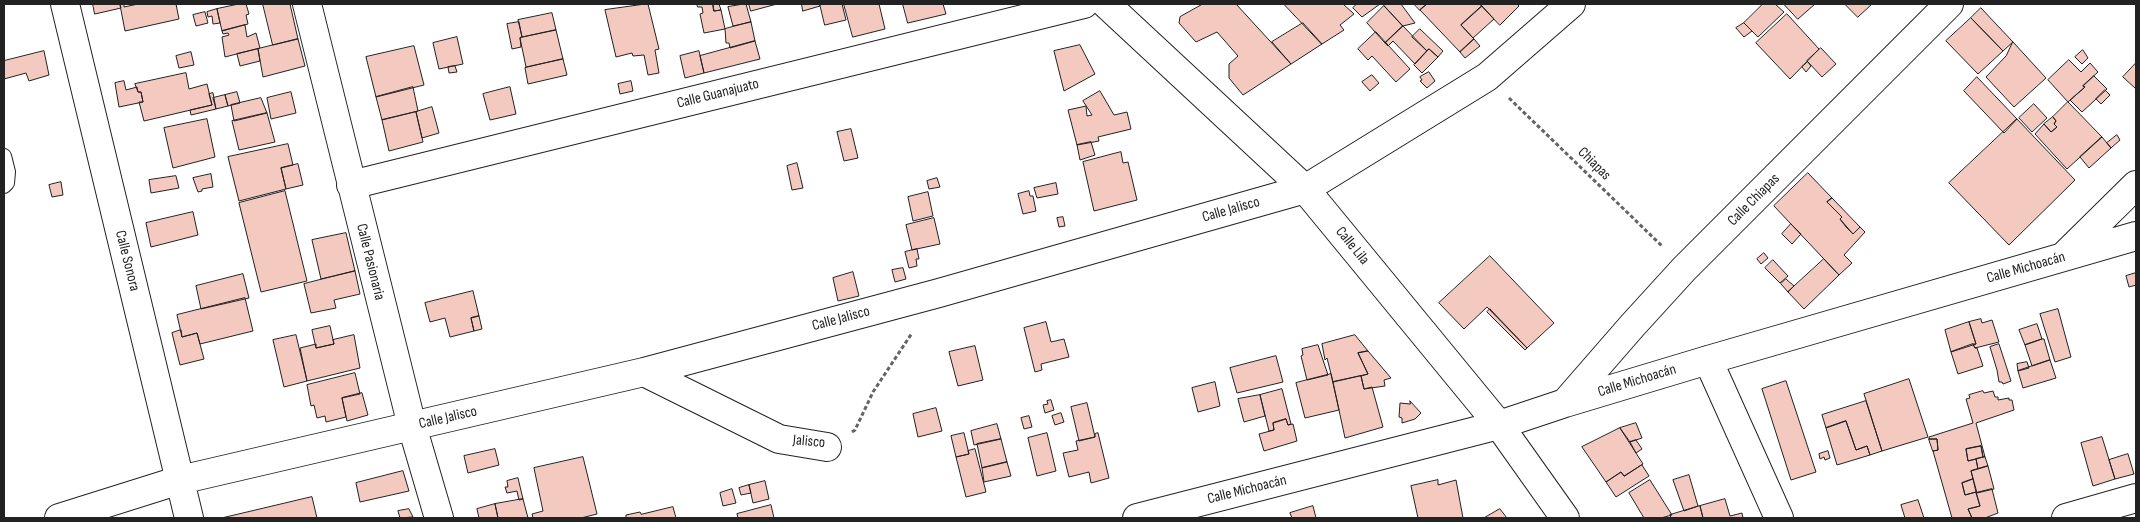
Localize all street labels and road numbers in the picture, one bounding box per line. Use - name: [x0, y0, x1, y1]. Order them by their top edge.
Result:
- street label: Calle Guanajuato: [675, 75, 761, 113]
- street label: Chiapas: [1574, 144, 1614, 184]
- street label: Calle Chiapas: [1724, 170, 1784, 230]
- street label: Calle Jalisco: [1200, 193, 1262, 227]
- street label: Calle Pasionaria: [352, 222, 388, 302]
- street label: Calle Lila: [1331, 223, 1373, 269]
- street label: Calle Sonora: [111, 229, 143, 293]
- street label: Calle Michoacán: [1985, 248, 2067, 288]
- street label: Calle Jalisco: [810, 303, 872, 335]
- street label: Calle Michoacán: [1596, 361, 1678, 401]
- street label: Calle Jalisco: [417, 403, 479, 433]
- street label: Jalisco: [792, 432, 826, 452]
- street label: Calle Michoacán: [1206, 471, 1288, 509]

